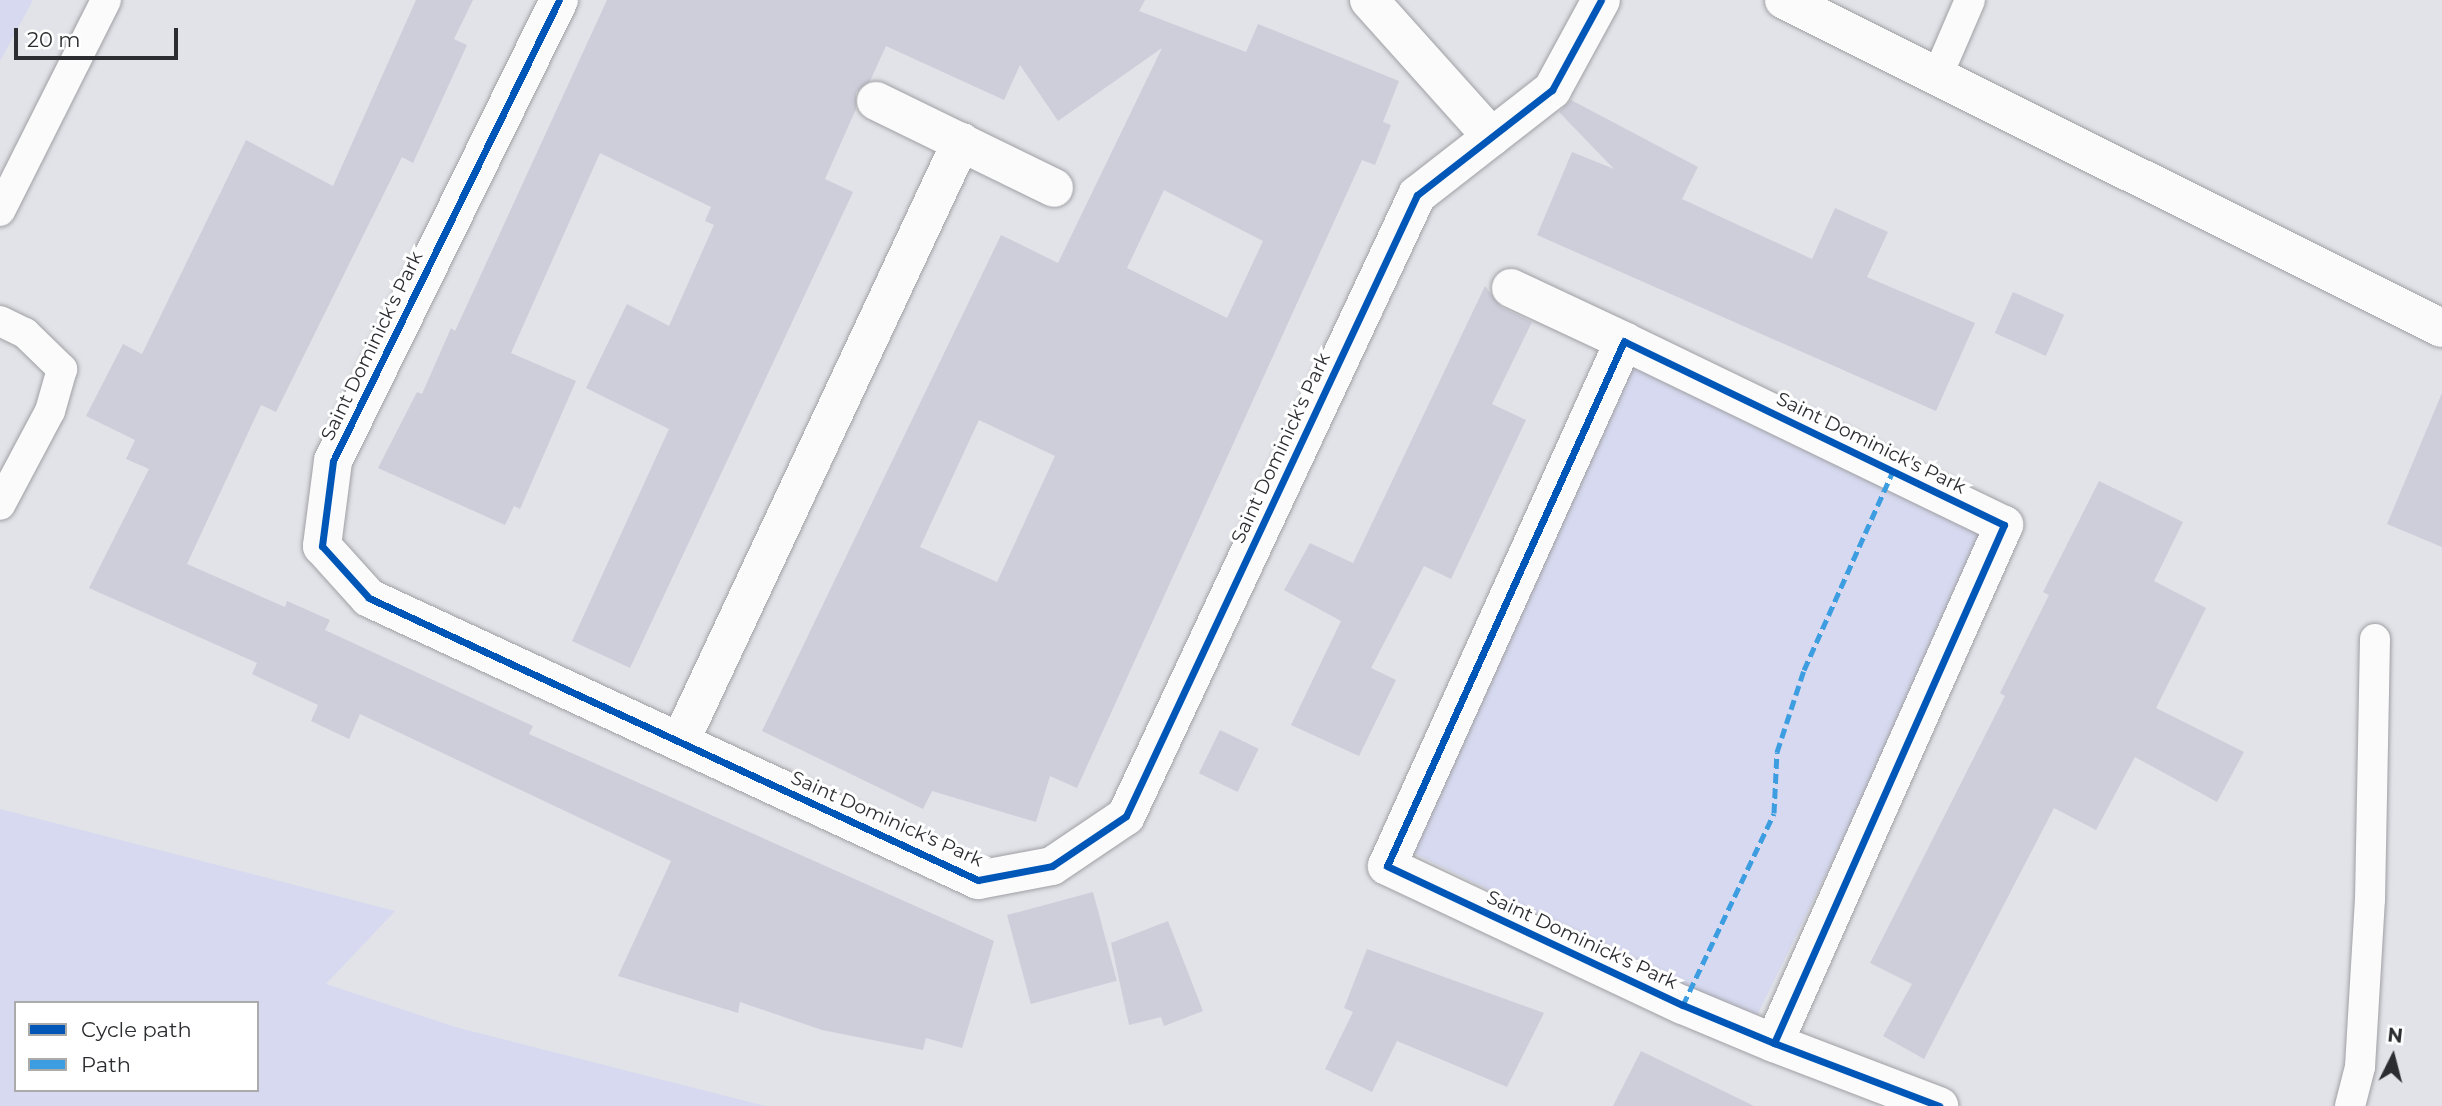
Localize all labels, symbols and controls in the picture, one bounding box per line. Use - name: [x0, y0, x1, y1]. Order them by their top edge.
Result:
- scale bar: [18, 14, 182, 58]
- text: 20 m: [27, 27, 81, 52]
- street label: Saint Dominick's Park: [316, 248, 428, 444]
- street label: Saint Dominick's Park: [1227, 349, 1335, 547]
- street label: Saint Dominick's Park: [1773, 387, 1969, 499]
- street label: Saint Dominick's Park: [787, 766, 987, 872]
- street label: Saint Dominick's Park: [1483, 886, 1681, 994]
- legend: [14, 1001, 259, 1092]
- text: Cycle path: [81, 1017, 192, 1042]
- north arrow: [2358, 1022, 2428, 1092]
- text: N: [2386, 1023, 2404, 1048]
- text: Path: [81, 1052, 131, 1077]

